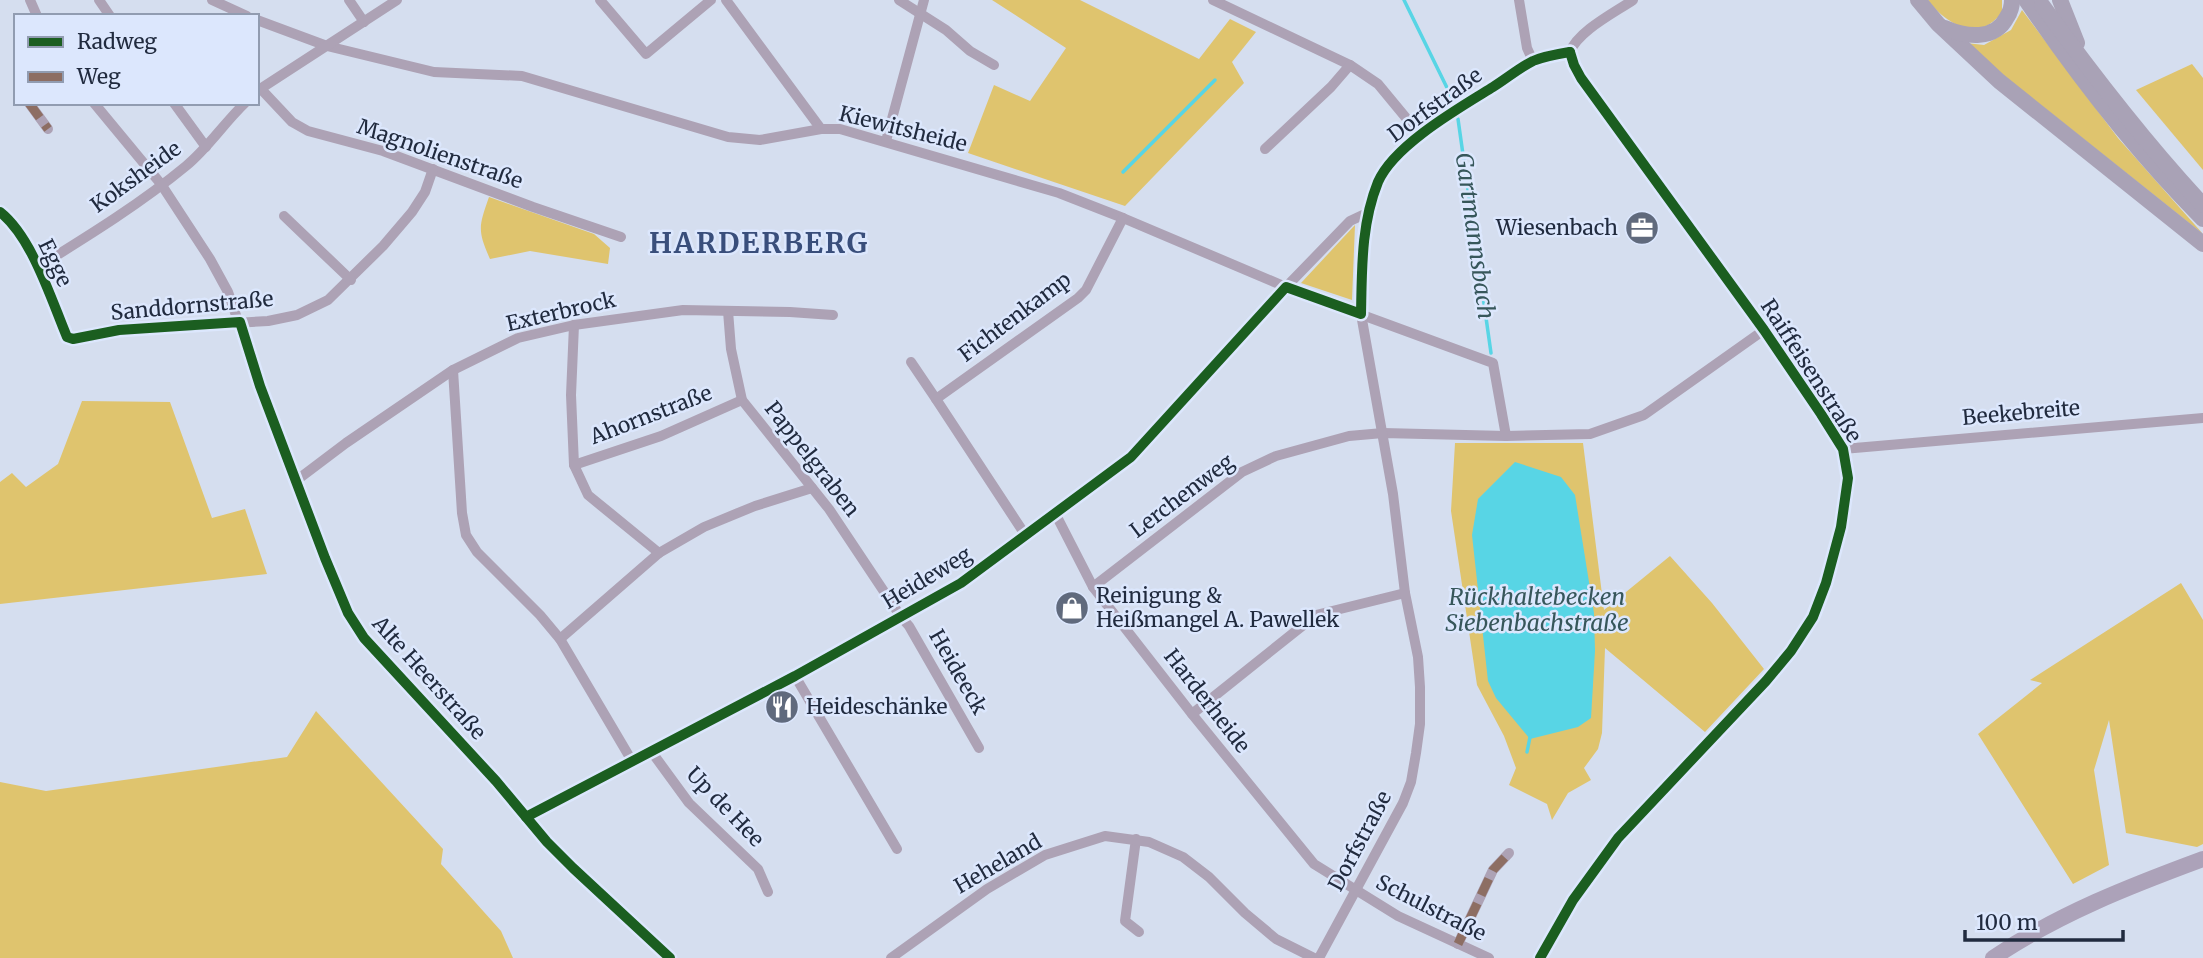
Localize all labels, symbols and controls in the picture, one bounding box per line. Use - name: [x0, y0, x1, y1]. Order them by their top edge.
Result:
- legend: [14, 14, 259, 105]
- text: Radweg: [77, 28, 157, 55]
- street label: Dorfstraße: [1382, 61, 1487, 148]
- text: Weg: [76, 63, 121, 90]
- street label: Kiewitsheide: [836, 100, 970, 157]
- street label: Magnolienstraße: [354, 113, 526, 195]
- street label: Koksheide: [85, 135, 186, 218]
- water label: Gartmannsbach: [1449, 151, 1502, 321]
- office icon: Wiesenbach: [1623, 209, 1661, 247]
- place label: Wiesenbach: [1495, 214, 1618, 241]
- district label: HARDERBERG: [649, 225, 869, 261]
- street label: Egge: [32, 235, 78, 291]
- street label: Fichtenkamp: [953, 266, 1076, 368]
- street label: Sanddornstraße: [110, 285, 274, 326]
- street label: Exterbrock: [503, 286, 619, 337]
- street label: Raiffeisenstraße: [1755, 294, 1868, 448]
- street label: Ahornstraße: [585, 379, 716, 450]
- street label: Beekebreite: [1961, 394, 2081, 431]
- street label: Pappelgraben: [759, 396, 866, 522]
- street label: Lerchenweg: [1124, 448, 1239, 543]
- street label: Heideweg: [877, 540, 977, 615]
- place label: Reinigung & Heißmangel A. Pawellek: [1096, 582, 1340, 633]
- water label: Rückhaltebecken Siebenbachstraße: [1445, 582, 1629, 637]
- shop icon: Reinigung & Heißmangel A. Pawellek: [1053, 589, 1091, 627]
- street label: Alte Heerstraße: [366, 609, 492, 745]
- street label: Heideeck: [923, 625, 994, 720]
- street label: Harderheide: [1158, 643, 1256, 758]
- restaurant icon: Heideschänke: [763, 688, 801, 726]
- place label: Heideschänke: [806, 693, 948, 720]
- street label: Up de Hee: [681, 761, 770, 852]
- street label: Dorfstraße: [1322, 786, 1397, 896]
- street label: Heheland: [949, 828, 1047, 899]
- street label: Schulstraße: [1372, 868, 1491, 947]
- scale bar: [1965, 898, 2122, 942]
- text: 100 m: [1976, 909, 2038, 936]

